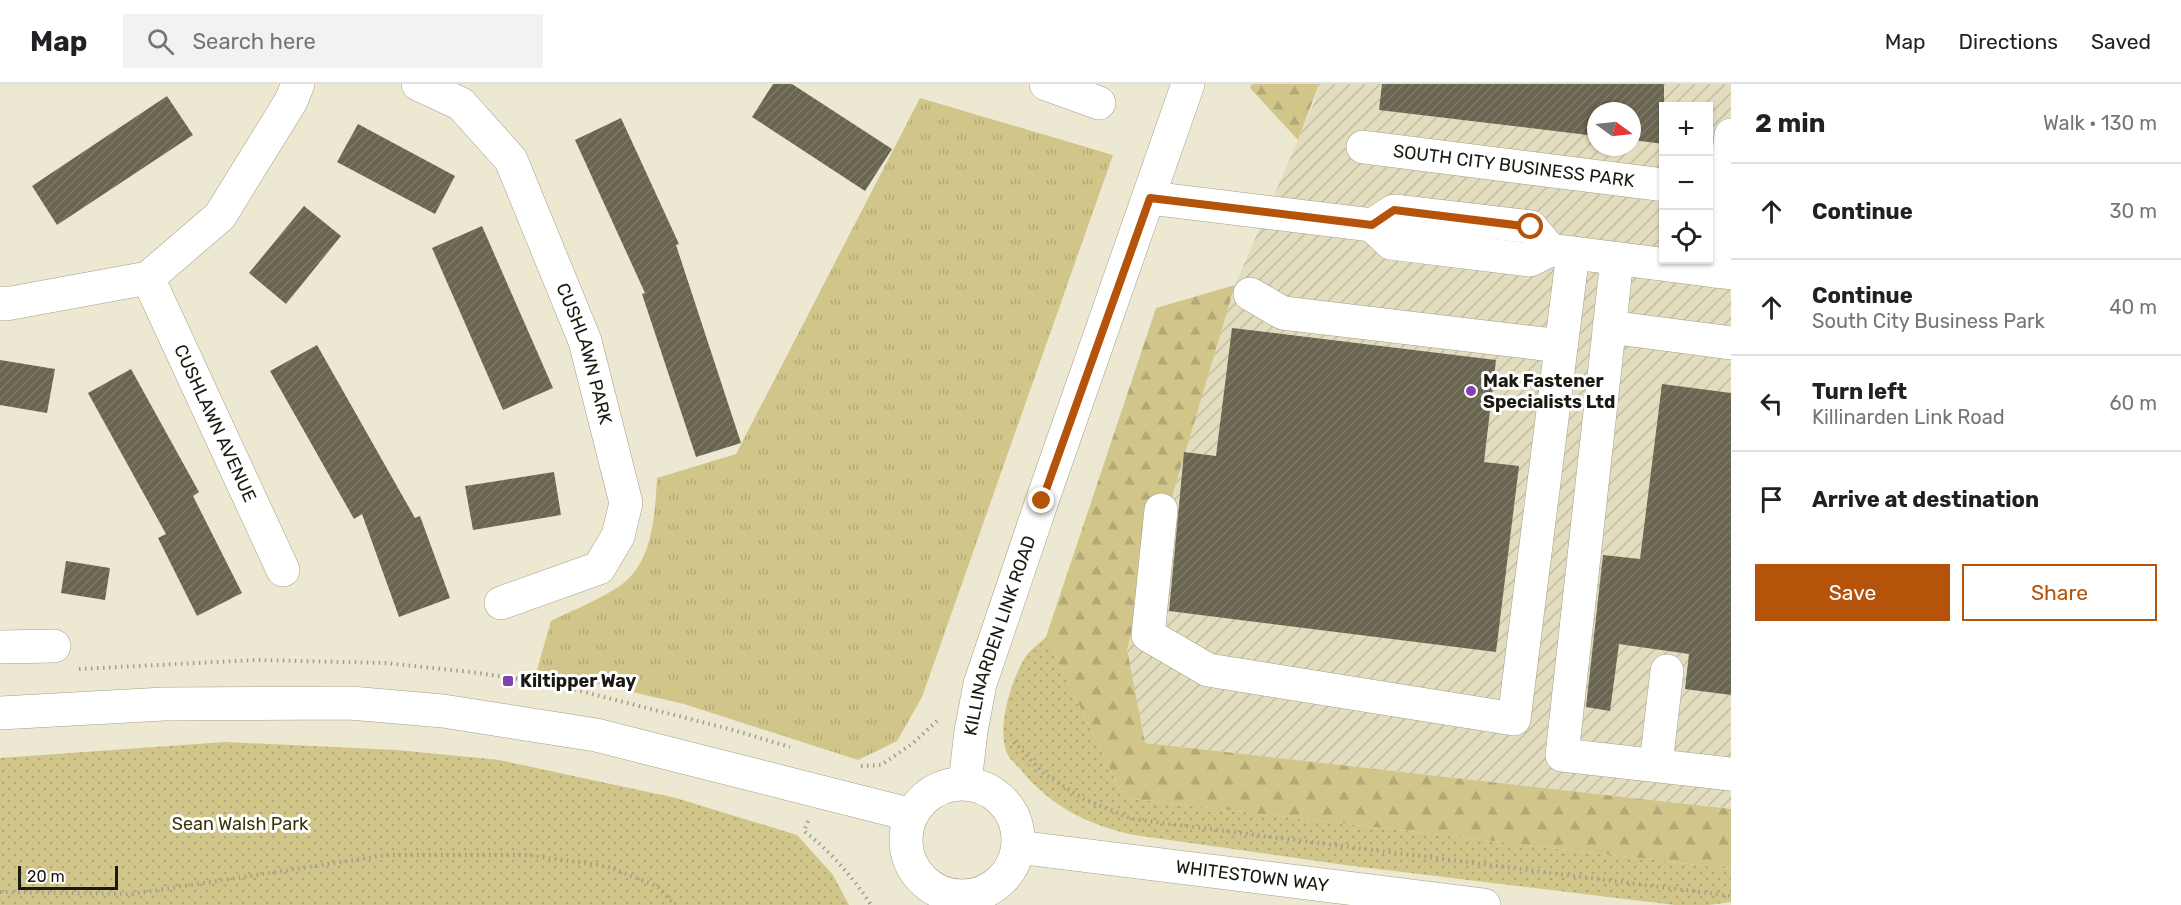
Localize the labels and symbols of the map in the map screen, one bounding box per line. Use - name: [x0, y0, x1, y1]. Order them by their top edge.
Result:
- north arrow: [1587, 102, 1641, 156]
- street label: SOUTH CITY BUSINESS PARK: [1392, 140, 1636, 192]
- route start: [1517, 213, 1543, 239]
- street label: CUSHLAWN PARK: [551, 280, 617, 427]
- street label: CUSHLAWN AVENUE: [169, 341, 261, 506]
- place label: Mak Fastener Specialists Ltd: [1483, 370, 1615, 413]
- marker: Mak Fastener Specialists Ltd: [1464, 384, 1478, 398]
- route end: [1028, 487, 1054, 513]
- street label: KILLINARDEN LINK ROAD: [959, 533, 1040, 738]
- place label: Kiltipper Way: [520, 670, 637, 692]
- marker: Kiltipper Way: [501, 674, 515, 688]
- park label: Sean Walsh Park: [172, 813, 309, 835]
- street label: WHITESTOWN WAY: [1174, 856, 1330, 897]
- scale bar: [18, 863, 118, 890]

